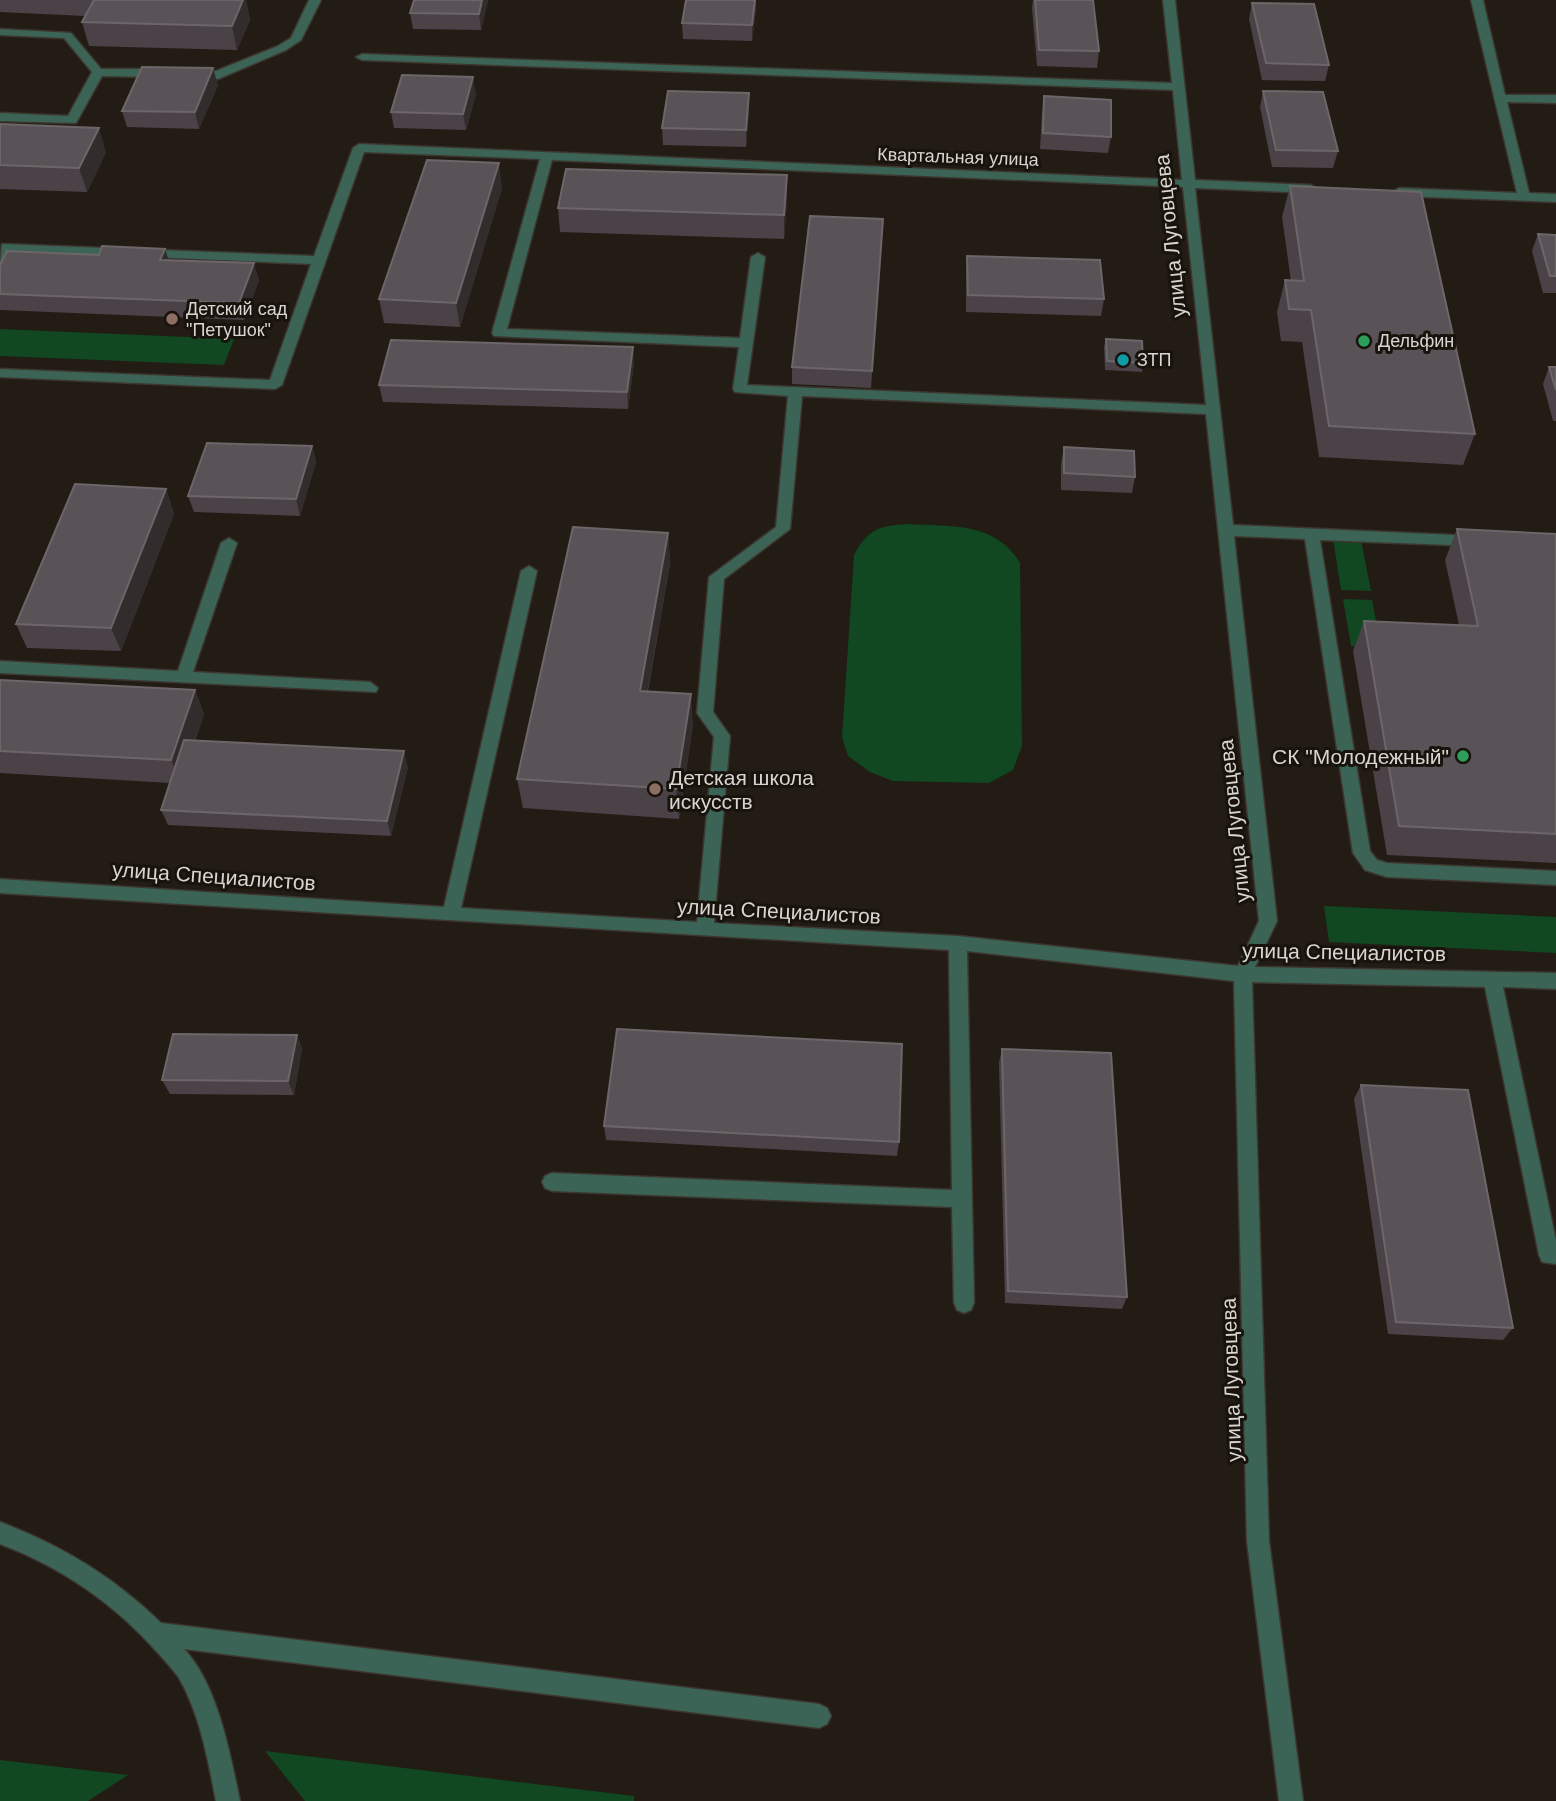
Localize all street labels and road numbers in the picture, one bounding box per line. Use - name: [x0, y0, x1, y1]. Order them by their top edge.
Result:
- street label: Квартальная улица: [877, 144, 1040, 170]
- street label: улица Луговцева: [1150, 153, 1190, 319]
- street label: улица Луговцева: [1214, 738, 1254, 904]
- street label: улица Специалистов: [111, 857, 317, 895]
- street label: улица Специалистов: [677, 894, 881, 928]
- street label: улица Специалистов: [1242, 939, 1446, 965]
- street label: улица Луговцева: [1217, 1297, 1245, 1462]

